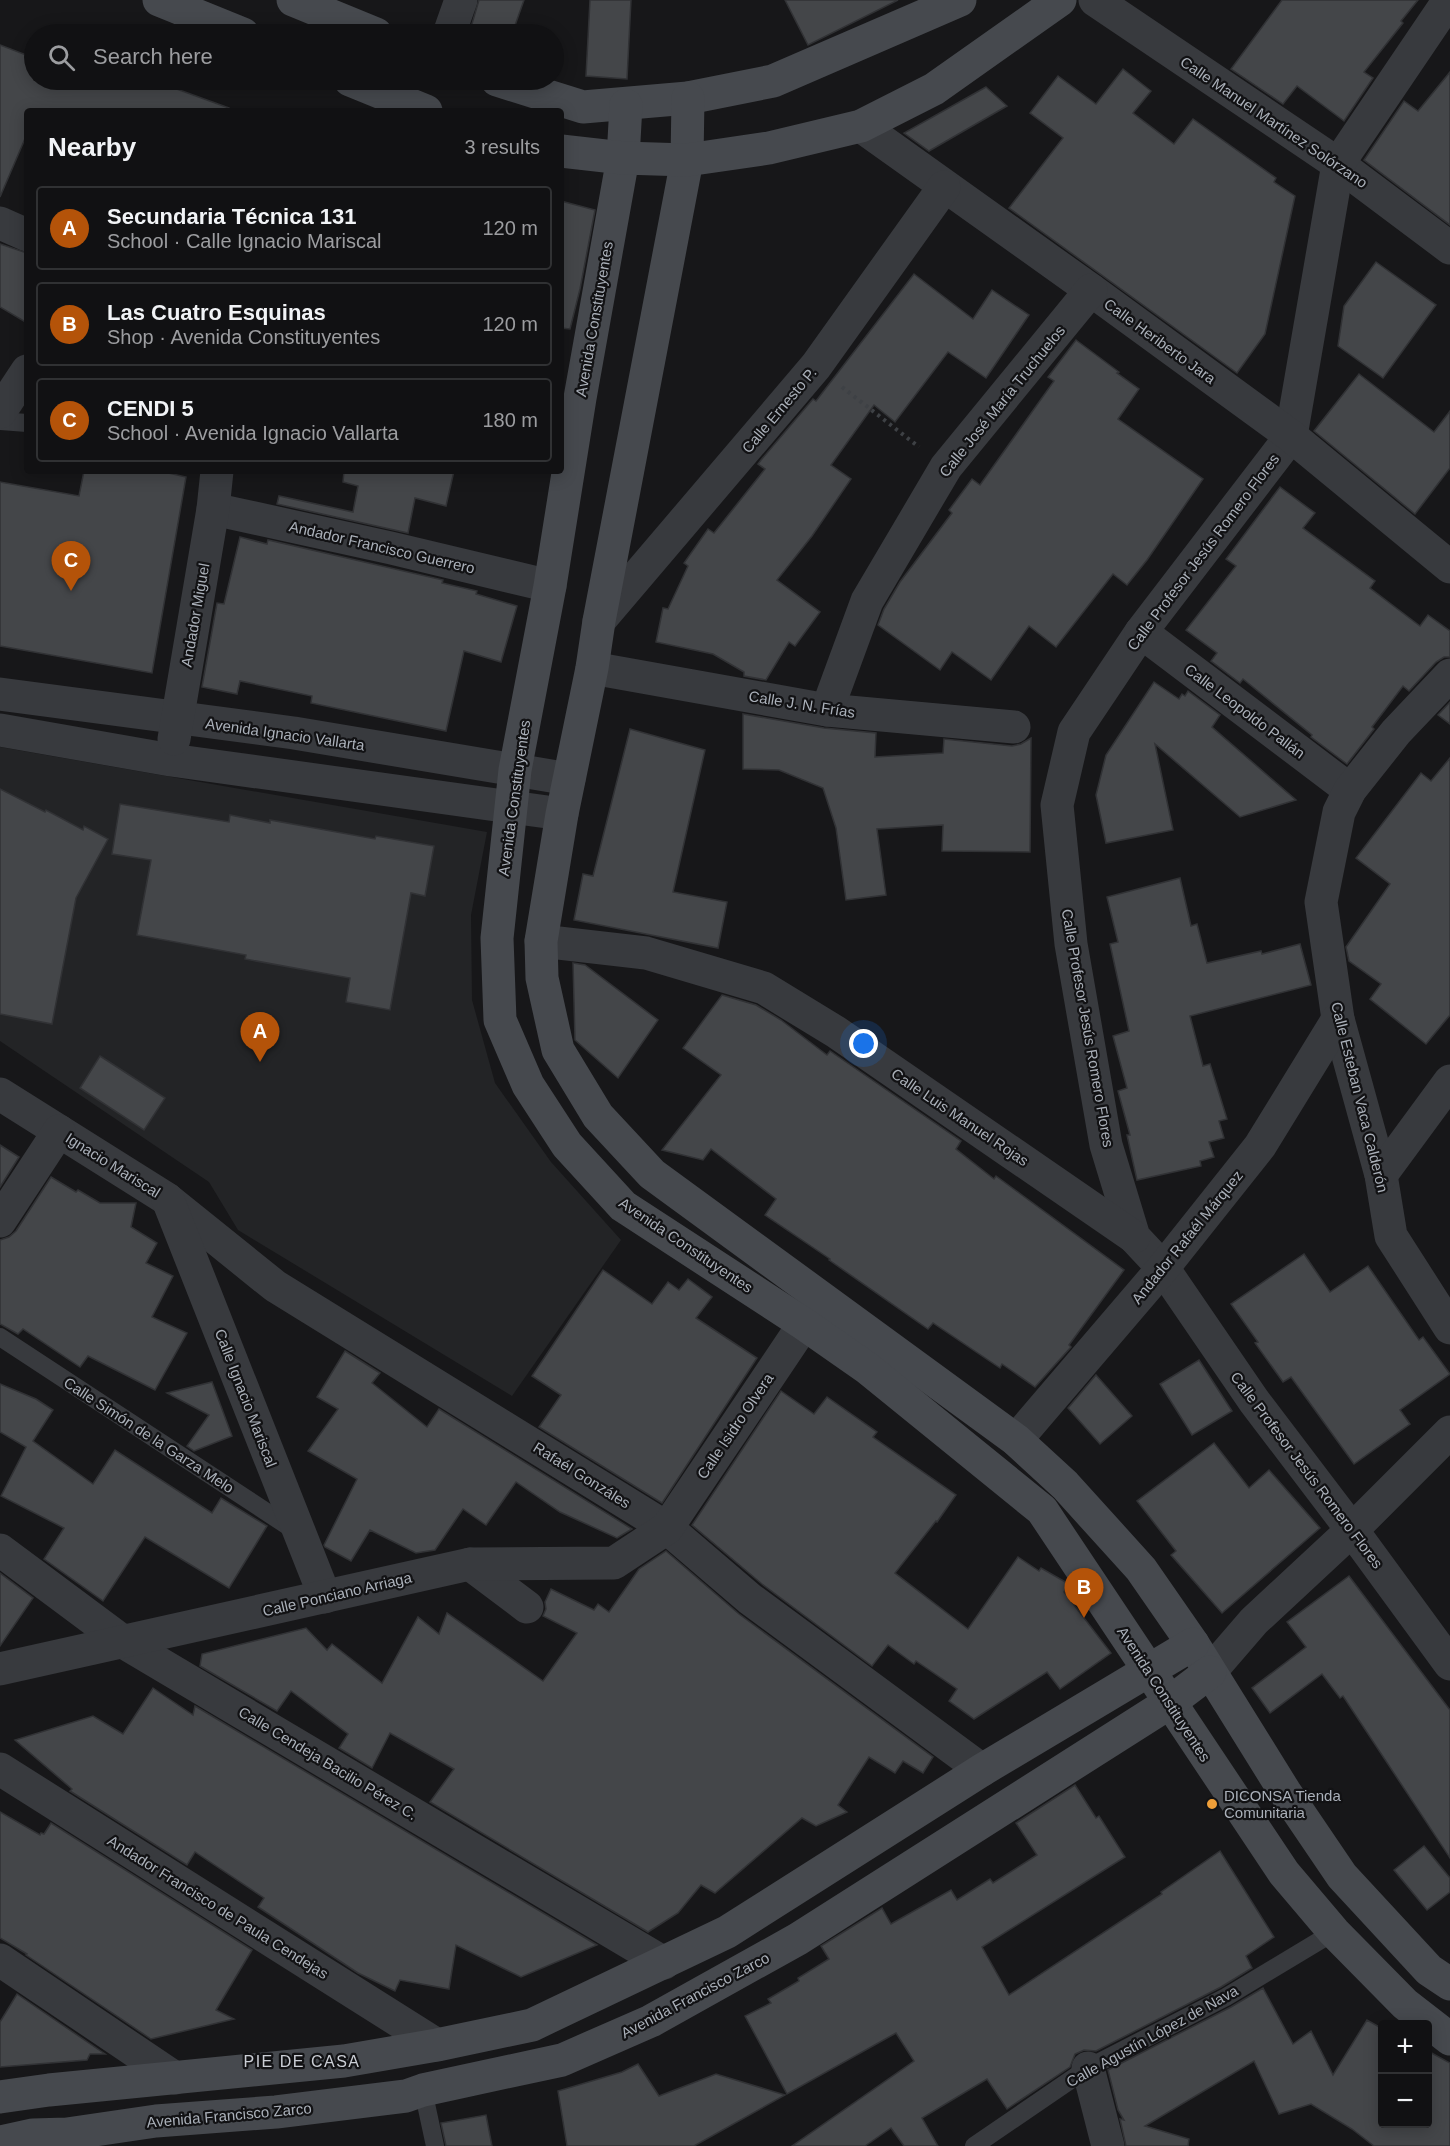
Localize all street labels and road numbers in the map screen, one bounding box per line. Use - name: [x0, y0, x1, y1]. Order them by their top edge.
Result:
- street label: Calle Manuel Martínez Solórzano: [1177, 53, 1371, 191]
- street label: Avenida Constituyentes: [572, 240, 616, 398]
- street label: Calle Heriberto Jara: [1101, 295, 1219, 387]
- street label: Calle José María Truchuelos: [936, 322, 1068, 480]
- street label: Calle Ernesto P.: [738, 364, 820, 456]
- street label: Calle Profesor Jesús Romero Flores: [1123, 450, 1283, 654]
- street label: Andador Francisco Guerrero: [287, 517, 477, 577]
- street label: Andador Miguel: [178, 562, 212, 668]
- street label: Calle Leopoldo Pallán: [1182, 660, 1308, 762]
- street label: Calle J. N. Frías: [748, 687, 856, 721]
- street label: Avenida Ignacio Vallarta: [204, 714, 366, 754]
- street label: Avenida Constituyentes: [495, 719, 533, 877]
- street label: Calle Profesor Jesús Romero Flores: [1059, 907, 1117, 1149]
- street label: Calle Esteban Vaca Calderón: [1328, 1000, 1392, 1194]
- street label: Calle Luis Manuel Rojas: [888, 1065, 1032, 1169]
- street label: Ignacio Mariscal: [63, 1129, 163, 1201]
- street label: Andador Rafaél Márquez: [1128, 1167, 1246, 1307]
- street label: Avenida Constituyentes: [616, 1194, 756, 1296]
- street label: Calle Ignacio Mariscal: [212, 1326, 280, 1470]
- street label: Calle Profesor Jesús Romero Flores: [1227, 1368, 1387, 1572]
- street label: Calle Isidro Olvera: [693, 1370, 777, 1482]
- street label: Calle Simón de la Garza Melo: [61, 1374, 237, 1496]
- street label: Rafaél Gonzáles: [530, 1438, 634, 1512]
- street label: Calle Ponciano Arriaga: [261, 1568, 414, 1619]
- street label: Avenida Constituyentes: [1114, 1623, 1214, 1765]
- street label: Calle Cendeja Bacilio Pérez C.: [236, 1703, 420, 1823]
- street label: Andador Francisco de Paula Cendejas: [105, 1832, 331, 1982]
- street label: Avenida Francisco Zarco: [618, 1949, 772, 2041]
- street label: Calle Agustín López de Nava: [1063, 1981, 1241, 2090]
- street label: Avenida Francisco Zarco: [146, 2099, 312, 2131]

